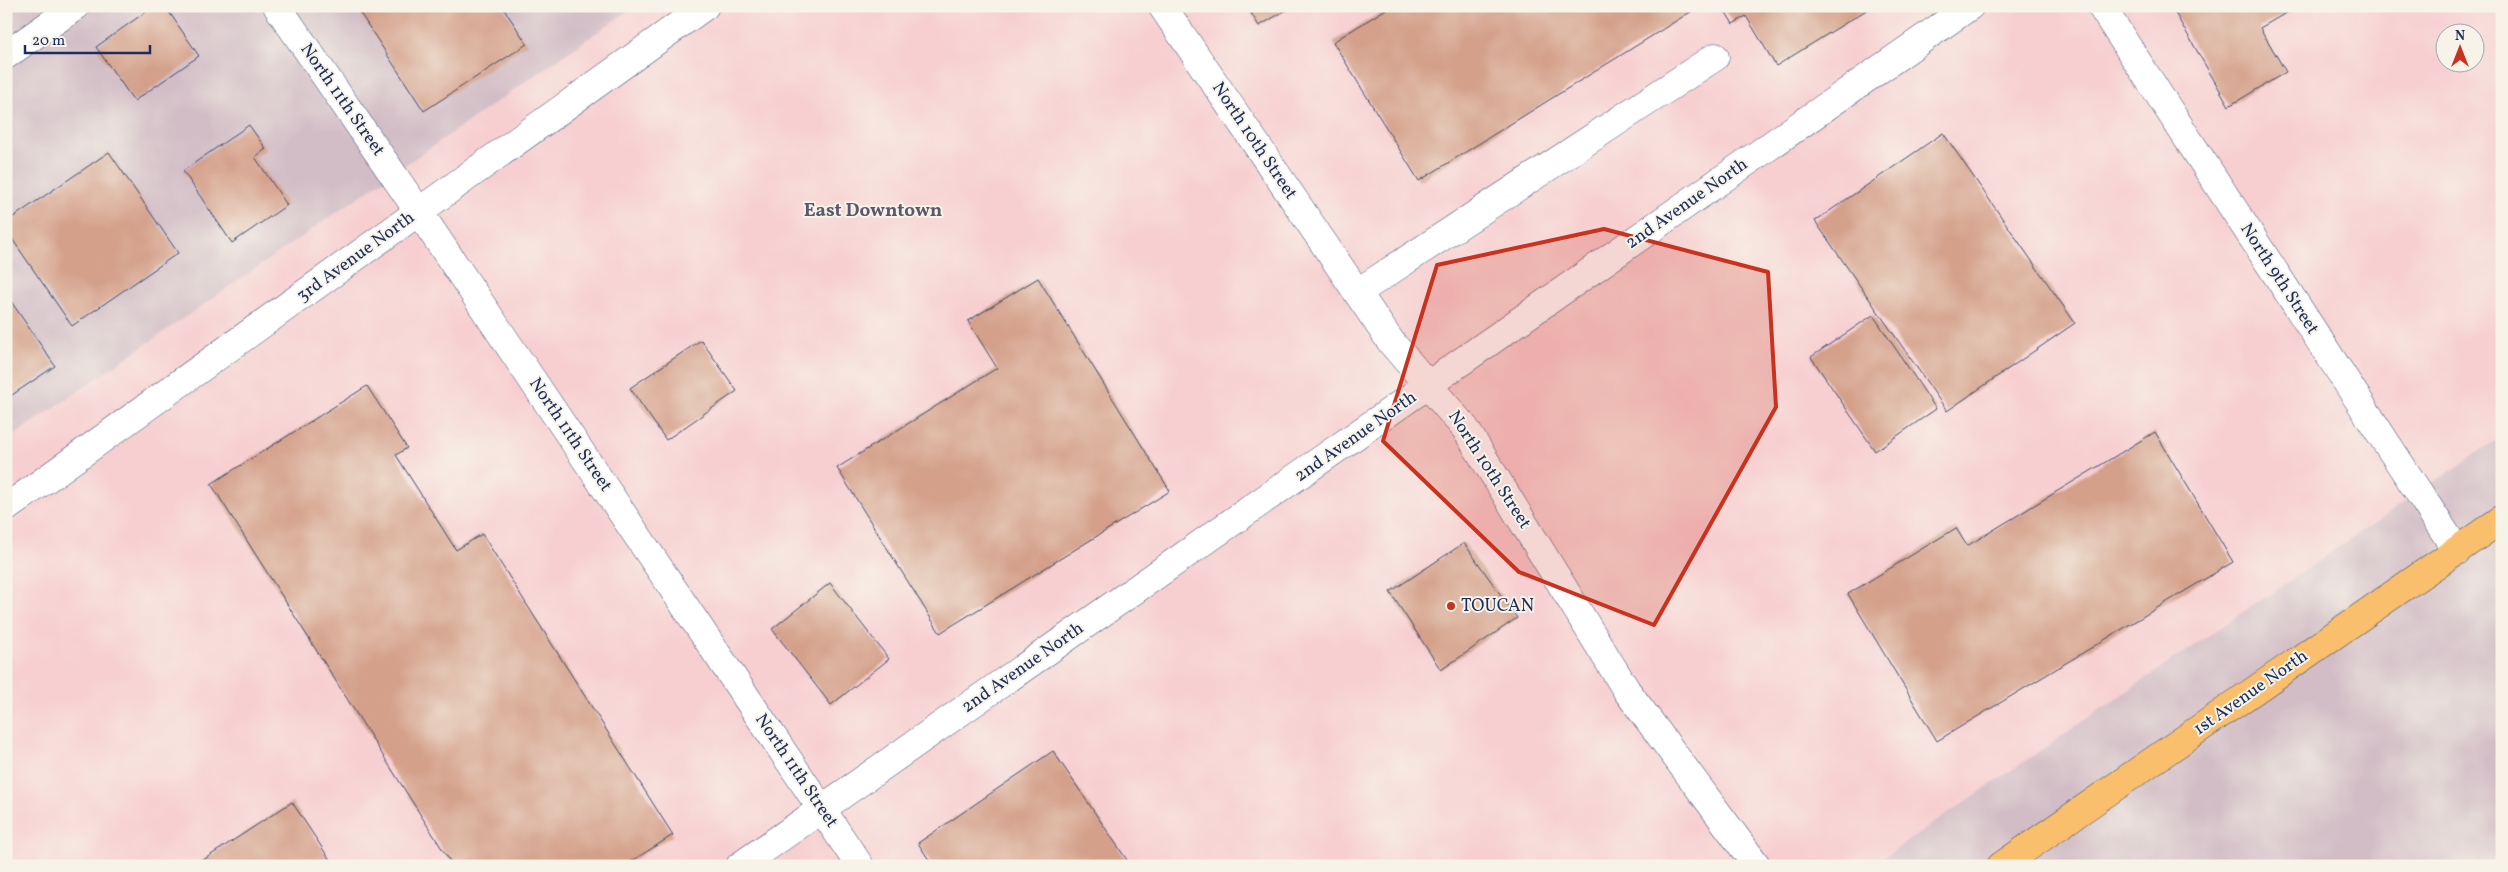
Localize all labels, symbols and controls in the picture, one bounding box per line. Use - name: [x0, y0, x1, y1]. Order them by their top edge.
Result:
- scale bar: [25, 22, 150, 54]
- north arrow: [2436, 22, 2486, 72]
- text: N: [2455, 27, 2465, 46]
- text: 20 m: [32, 31, 65, 52]
- street label: North 11th Street: [294, 38, 390, 162]
- street label: North 10th Street: [1205, 77, 1303, 205]
- street label: 2nd Avenue North: [1621, 152, 1753, 256]
- district label: East Downtown: [804, 198, 942, 224]
- street label: 3rd Avenue North: [292, 205, 420, 308]
- street label: North 9th Street: [2234, 218, 2324, 340]
- street label: North 11th Street: [522, 373, 618, 497]
- street label: 2nd Avenue North: [1290, 385, 1422, 489]
- street label: North 10th Street: [1441, 406, 1537, 534]
- place label: TOUCAN: [1461, 594, 1534, 619]
- marker: TOUCAN: [1445, 600, 1457, 612]
- street label: 2nd Avenue North: [957, 616, 1089, 720]
- street label: 1st Avenue North: [2189, 644, 2314, 742]
- street label: North 11th Street: [748, 709, 844, 833]

